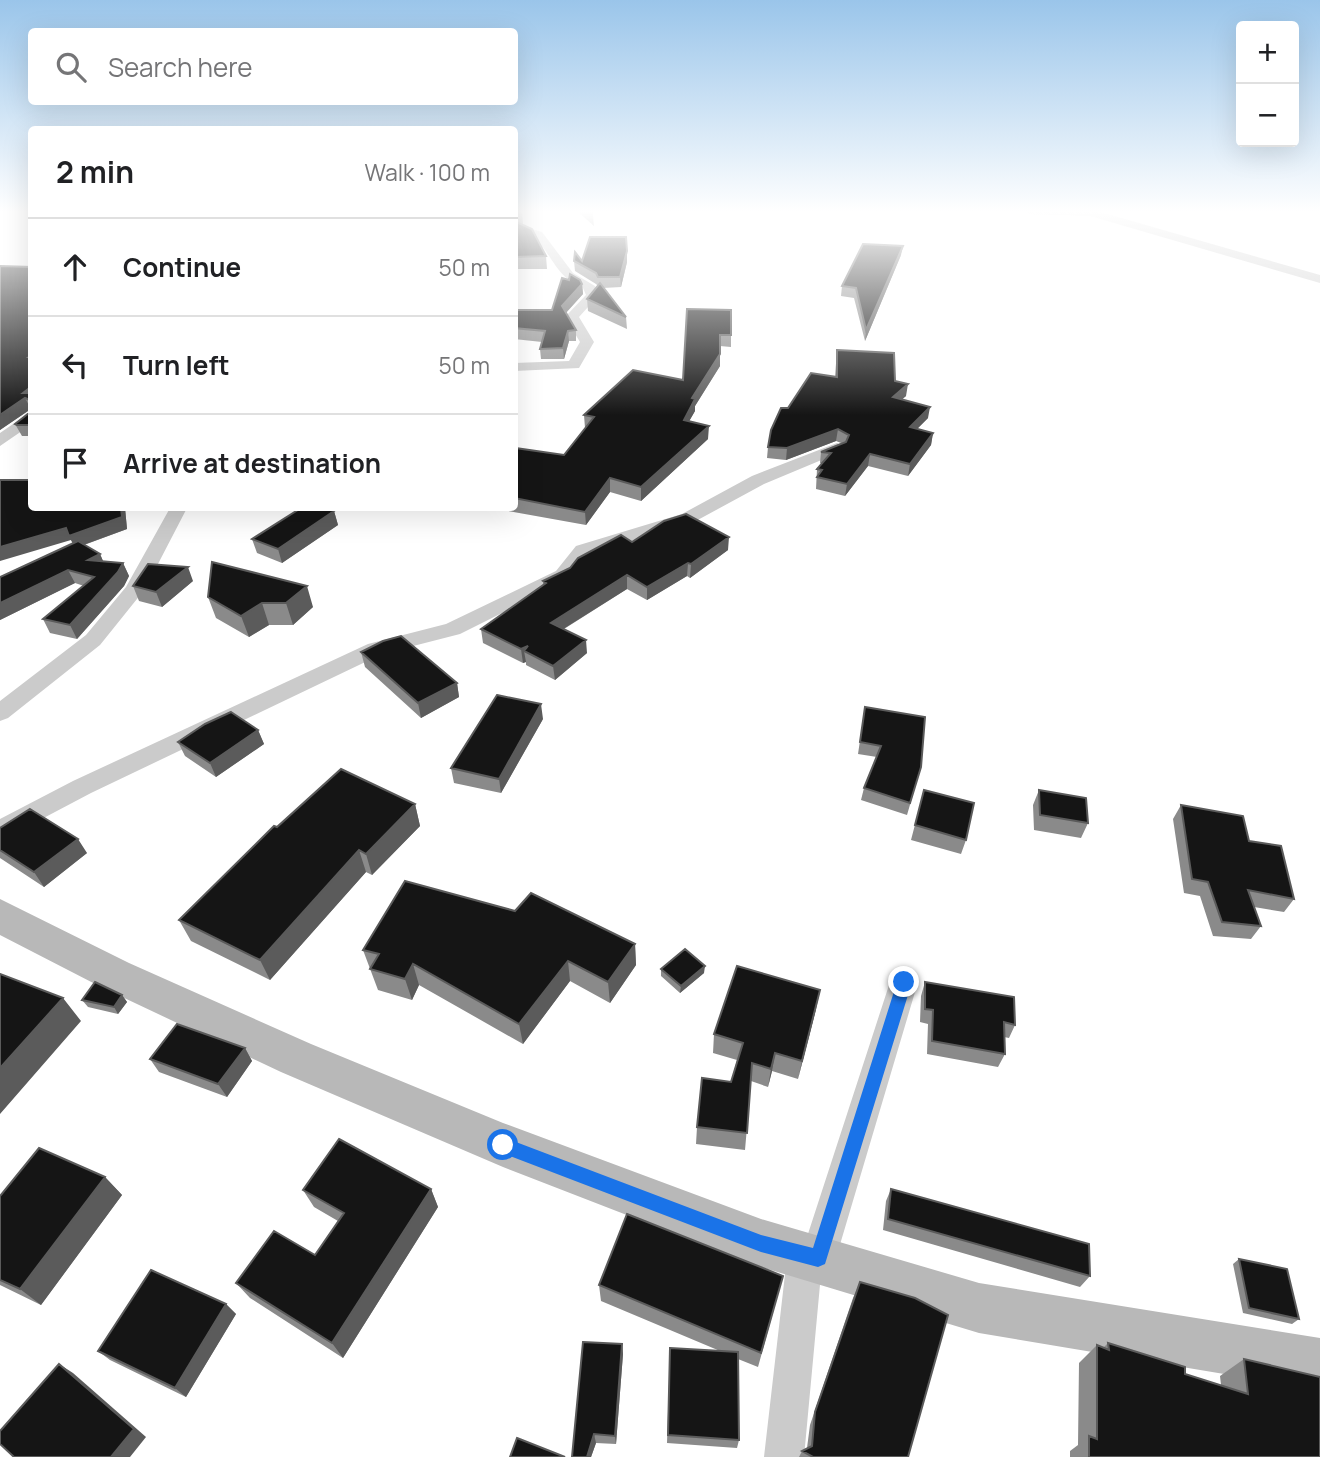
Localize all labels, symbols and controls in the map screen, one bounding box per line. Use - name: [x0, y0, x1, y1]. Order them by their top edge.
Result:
- map controls: [1236, 21, 1299, 147]
- button: +: [1236, 21, 1299, 84]
- search box: [28, 28, 518, 105]
- icon: search: [52, 48, 90, 86]
- text: Search here: [108, 49, 253, 85]
- button: −: [1236, 84, 1299, 147]
- text: 2 min: [56, 151, 134, 192]
- text: Walk · 100 m: [364, 156, 490, 188]
- icon: ahead: [56, 248, 94, 286]
- text: Continue: [123, 249, 241, 285]
- text: 50 m: [439, 251, 490, 283]
- icon: left: [56, 346, 94, 384]
- text: Turn left: [123, 347, 230, 383]
- text: 50 m: [439, 349, 490, 381]
- icon: arrive: [56, 444, 94, 482]
- text: Arrive at destination: [123, 445, 381, 481]
- route end: [888, 966, 919, 997]
- route start: [487, 1129, 518, 1160]

